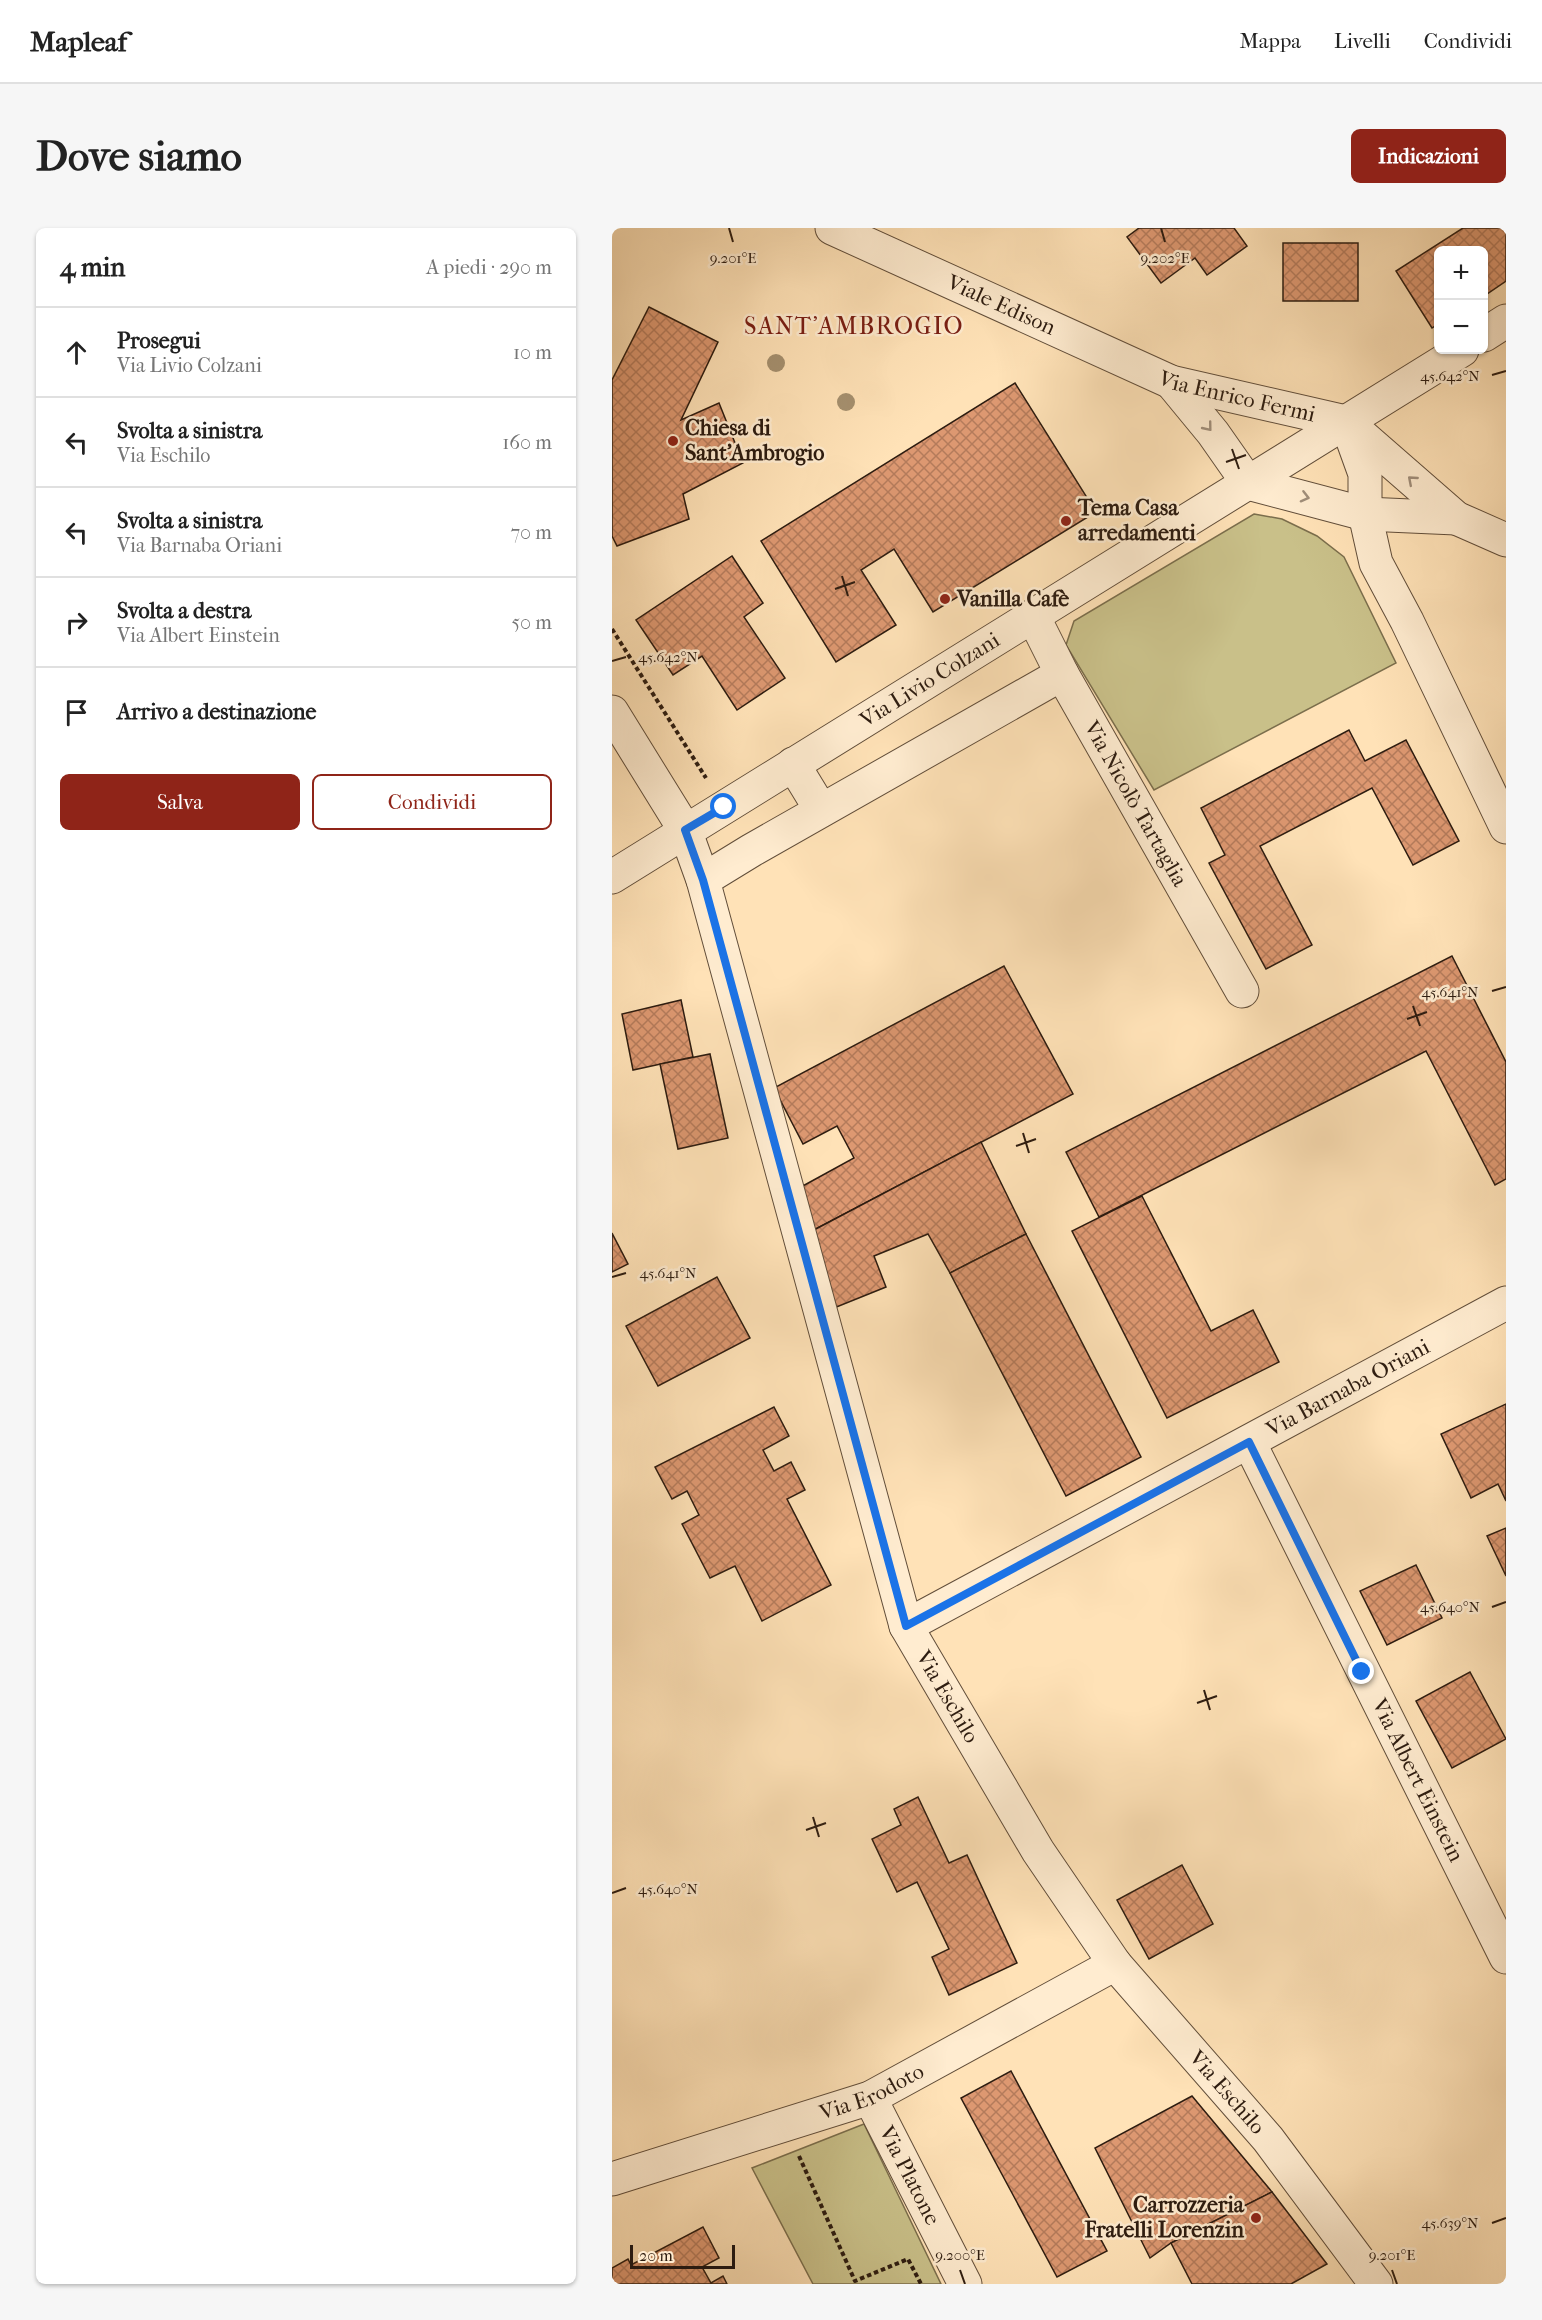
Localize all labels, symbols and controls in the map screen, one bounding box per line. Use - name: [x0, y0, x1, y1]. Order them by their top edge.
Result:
- text: Mapleaf: [30, 25, 127, 58]
- text: Mappa: [1240, 29, 1301, 53]
- text: Livelli: [1334, 29, 1391, 53]
- text: Condividi: [1424, 29, 1512, 53]
- button: Indicazioni: [1351, 129, 1506, 183]
- text: Dove siamo: [36, 132, 242, 181]
- map controls: [1434, 246, 1488, 354]
- button: +: [1434, 246, 1488, 300]
- text: 9.201°E: [710, 249, 756, 267]
- text: 9.202°E: [1140, 249, 1190, 267]
- text: 4 min: [60, 252, 125, 283]
- text: A piedi · 290 m: [426, 256, 552, 279]
- street label: Viale Edison: [942, 269, 1060, 341]
- button: −: [1434, 300, 1488, 354]
- district label: SANT'AMBROGIO: [744, 312, 964, 340]
- text: Prosegui: [117, 328, 201, 354]
- icon: ahead: [60, 336, 93, 369]
- text: 10 m: [513, 341, 552, 364]
- text: Via Livio Colzani: [117, 354, 262, 377]
- street label: Via Enrico Fermi: [1153, 365, 1318, 428]
- text: 45.642°N: [1420, 367, 1480, 385]
- place label: Chiesa di Sant'Ambrogio: [685, 415, 824, 466]
- text: Svolta a sinistra: [117, 418, 262, 444]
- one-way arrow: [1201, 420, 1212, 431]
- icon: left: [60, 426, 93, 459]
- text: 160 m: [502, 431, 552, 454]
- marker: Chiesa di Sant'Ambrogio: [666, 434, 680, 448]
- text: Via Eschilo: [117, 444, 210, 467]
- one-way arrow: [1408, 476, 1419, 487]
- one-way arrow: [1300, 489, 1310, 502]
- place label: Tema Casa arredamenti: [1077, 495, 1196, 546]
- text: Svolta a sinistra: [117, 508, 262, 534]
- marker: Tema Casa arredamenti: [1059, 514, 1073, 528]
- icon: left: [60, 516, 93, 549]
- text: 70 m: [510, 521, 552, 544]
- text: Via Barnaba Oriani: [117, 534, 282, 557]
- place label: Vanilla Cafè: [956, 586, 1069, 612]
- marker: Vanilla Cafè: [938, 592, 952, 606]
- text: Svolta a destra: [117, 598, 251, 624]
- icon: right: [60, 606, 93, 639]
- text: 50 m: [511, 611, 552, 634]
- text: Via Albert Einstein: [117, 624, 280, 647]
- street label: Via Livio Colzani: [854, 627, 1005, 734]
- text: 45.642°N: [638, 648, 698, 666]
- icon: arrive: [60, 696, 93, 729]
- text: Arrivo a destinazione: [117, 699, 316, 725]
- street label: Via Nicolò Tartaglia: [1078, 715, 1193, 892]
- button: Salva: [60, 774, 300, 830]
- button: Condividi: [312, 774, 552, 830]
- route start: [710, 793, 736, 819]
- text: 45.641°N: [1422, 983, 1479, 1001]
- text: 45.641°N: [640, 1264, 697, 1282]
- street label: Via Barnaba Oriani: [1261, 1333, 1435, 1443]
- text: 45.640°N: [1420, 1598, 1481, 1616]
- street label: Via Eschilo: [910, 1645, 985, 1748]
- route end: [1348, 1658, 1374, 1684]
- street label: Via Albert Einstein: [1366, 1693, 1470, 1866]
- text: 45.640°N: [638, 1880, 699, 1898]
- street label: Via Eschilo: [1183, 2044, 1271, 2140]
- street label: Via Erodoto: [815, 2058, 928, 2126]
- street label: Via Platone: [873, 2121, 946, 2229]
- place label: Carrozzeria Fratelli Lorenzin: [1083, 2192, 1245, 2243]
- marker: Carrozzeria Fratelli Lorenzin: [1249, 2211, 1263, 2225]
- text: 45.639°N: [1422, 2214, 1479, 2232]
- scale bar: [630, 2242, 735, 2270]
- text: 20 m: [639, 2246, 673, 2265]
- text: 9.200°E: [935, 2246, 985, 2264]
- text: 9.201°E: [1369, 2246, 1415, 2264]

